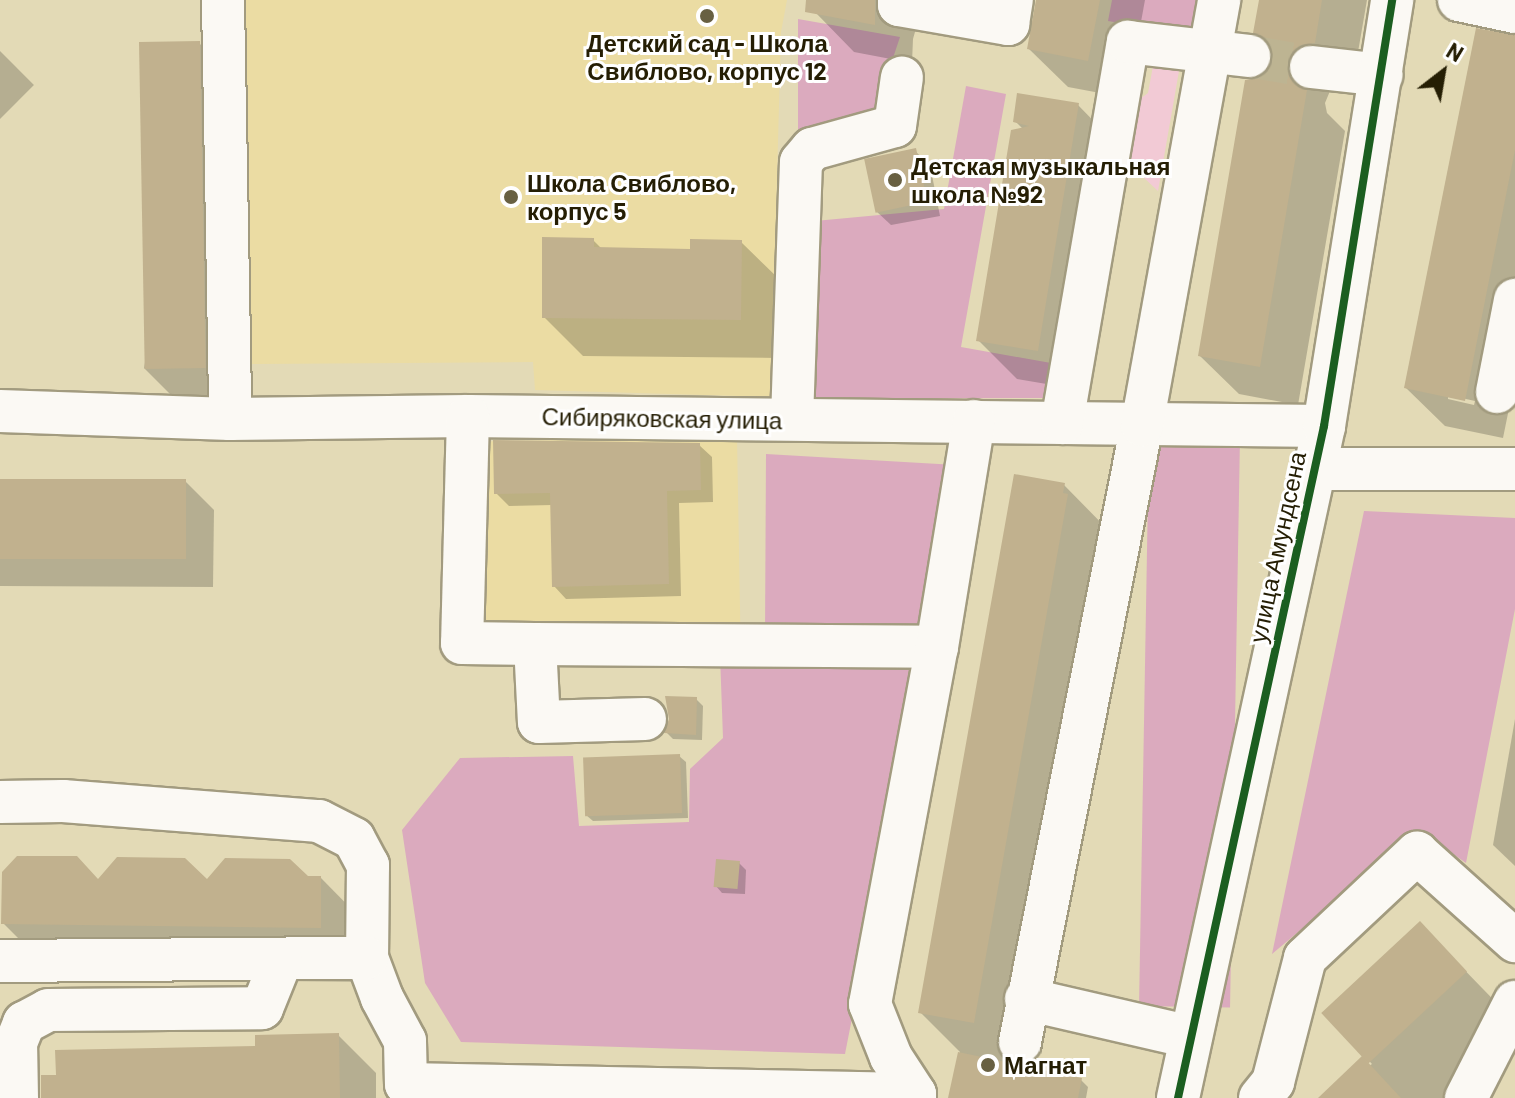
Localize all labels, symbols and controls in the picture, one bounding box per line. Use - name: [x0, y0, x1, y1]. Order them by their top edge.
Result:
- marker: Детский сад - Школа Свиблово, корпус 12: [698, 7, 716, 25]
- place label: Детский сад - Школа Свиблово, корпус 12: [586, 29, 828, 85]
- north arrow: [1403, 32, 1483, 112]
- text: N: [1442, 37, 1468, 66]
- place label: Детская музыкальная школа №92: [911, 152, 1170, 208]
- place label: Школа Свиблово, корпус 5: [527, 169, 736, 225]
- marker: Детская музыкальная школа №92: [886, 171, 904, 189]
- marker: Школа Свиблово, корпус 5: [502, 188, 520, 206]
- street label: Сибиряковская улица: [541, 402, 783, 434]
- street label: улица Амундсена: [1243, 449, 1311, 645]
- place label: Магнат: [1004, 1051, 1087, 1079]
- marker: Магнат: [979, 1056, 997, 1074]

